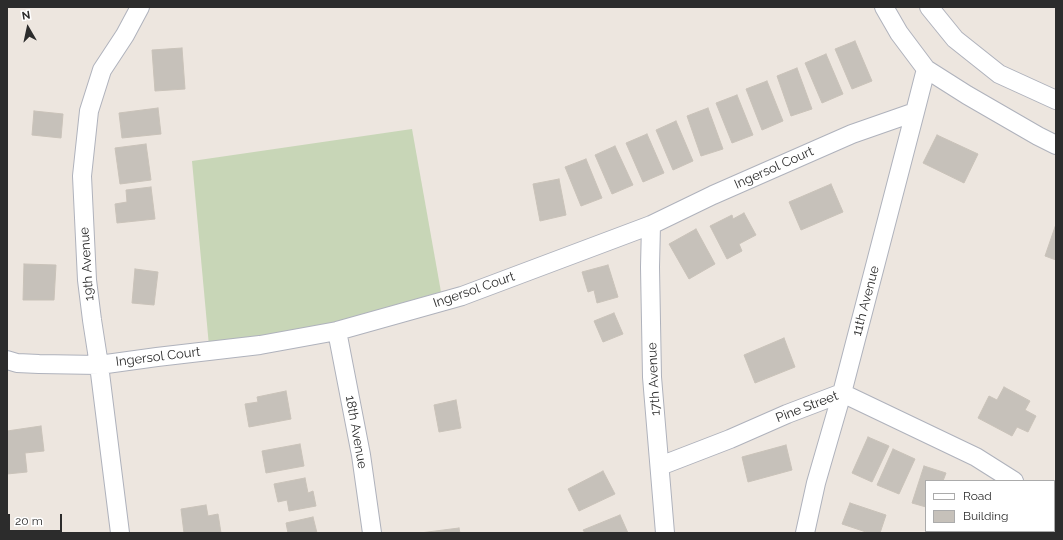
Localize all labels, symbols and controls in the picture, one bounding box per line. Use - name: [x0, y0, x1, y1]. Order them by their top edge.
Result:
- north arrow: [8, 8, 48, 48]
- text: N: [21, 9, 31, 23]
- street label: Ingersol Court: [732, 144, 816, 192]
- street label: 19th Avenue: [77, 227, 97, 301]
- street label: 11th Avenue: [849, 264, 883, 338]
- street label: Ingersol Court: [431, 269, 517, 311]
- street label: 17th Avenue: [644, 342, 664, 416]
- street label: Ingersol Court: [115, 344, 201, 370]
- street label: Pine Street: [774, 388, 840, 426]
- street label: 18th Avenue: [342, 394, 370, 470]
- legend: [925, 480, 1055, 532]
- text: Road: [963, 489, 992, 503]
- scale bar: [10, 506, 64, 532]
- text: Building: [963, 509, 1009, 523]
- text: 20 m: [15, 514, 43, 528]

